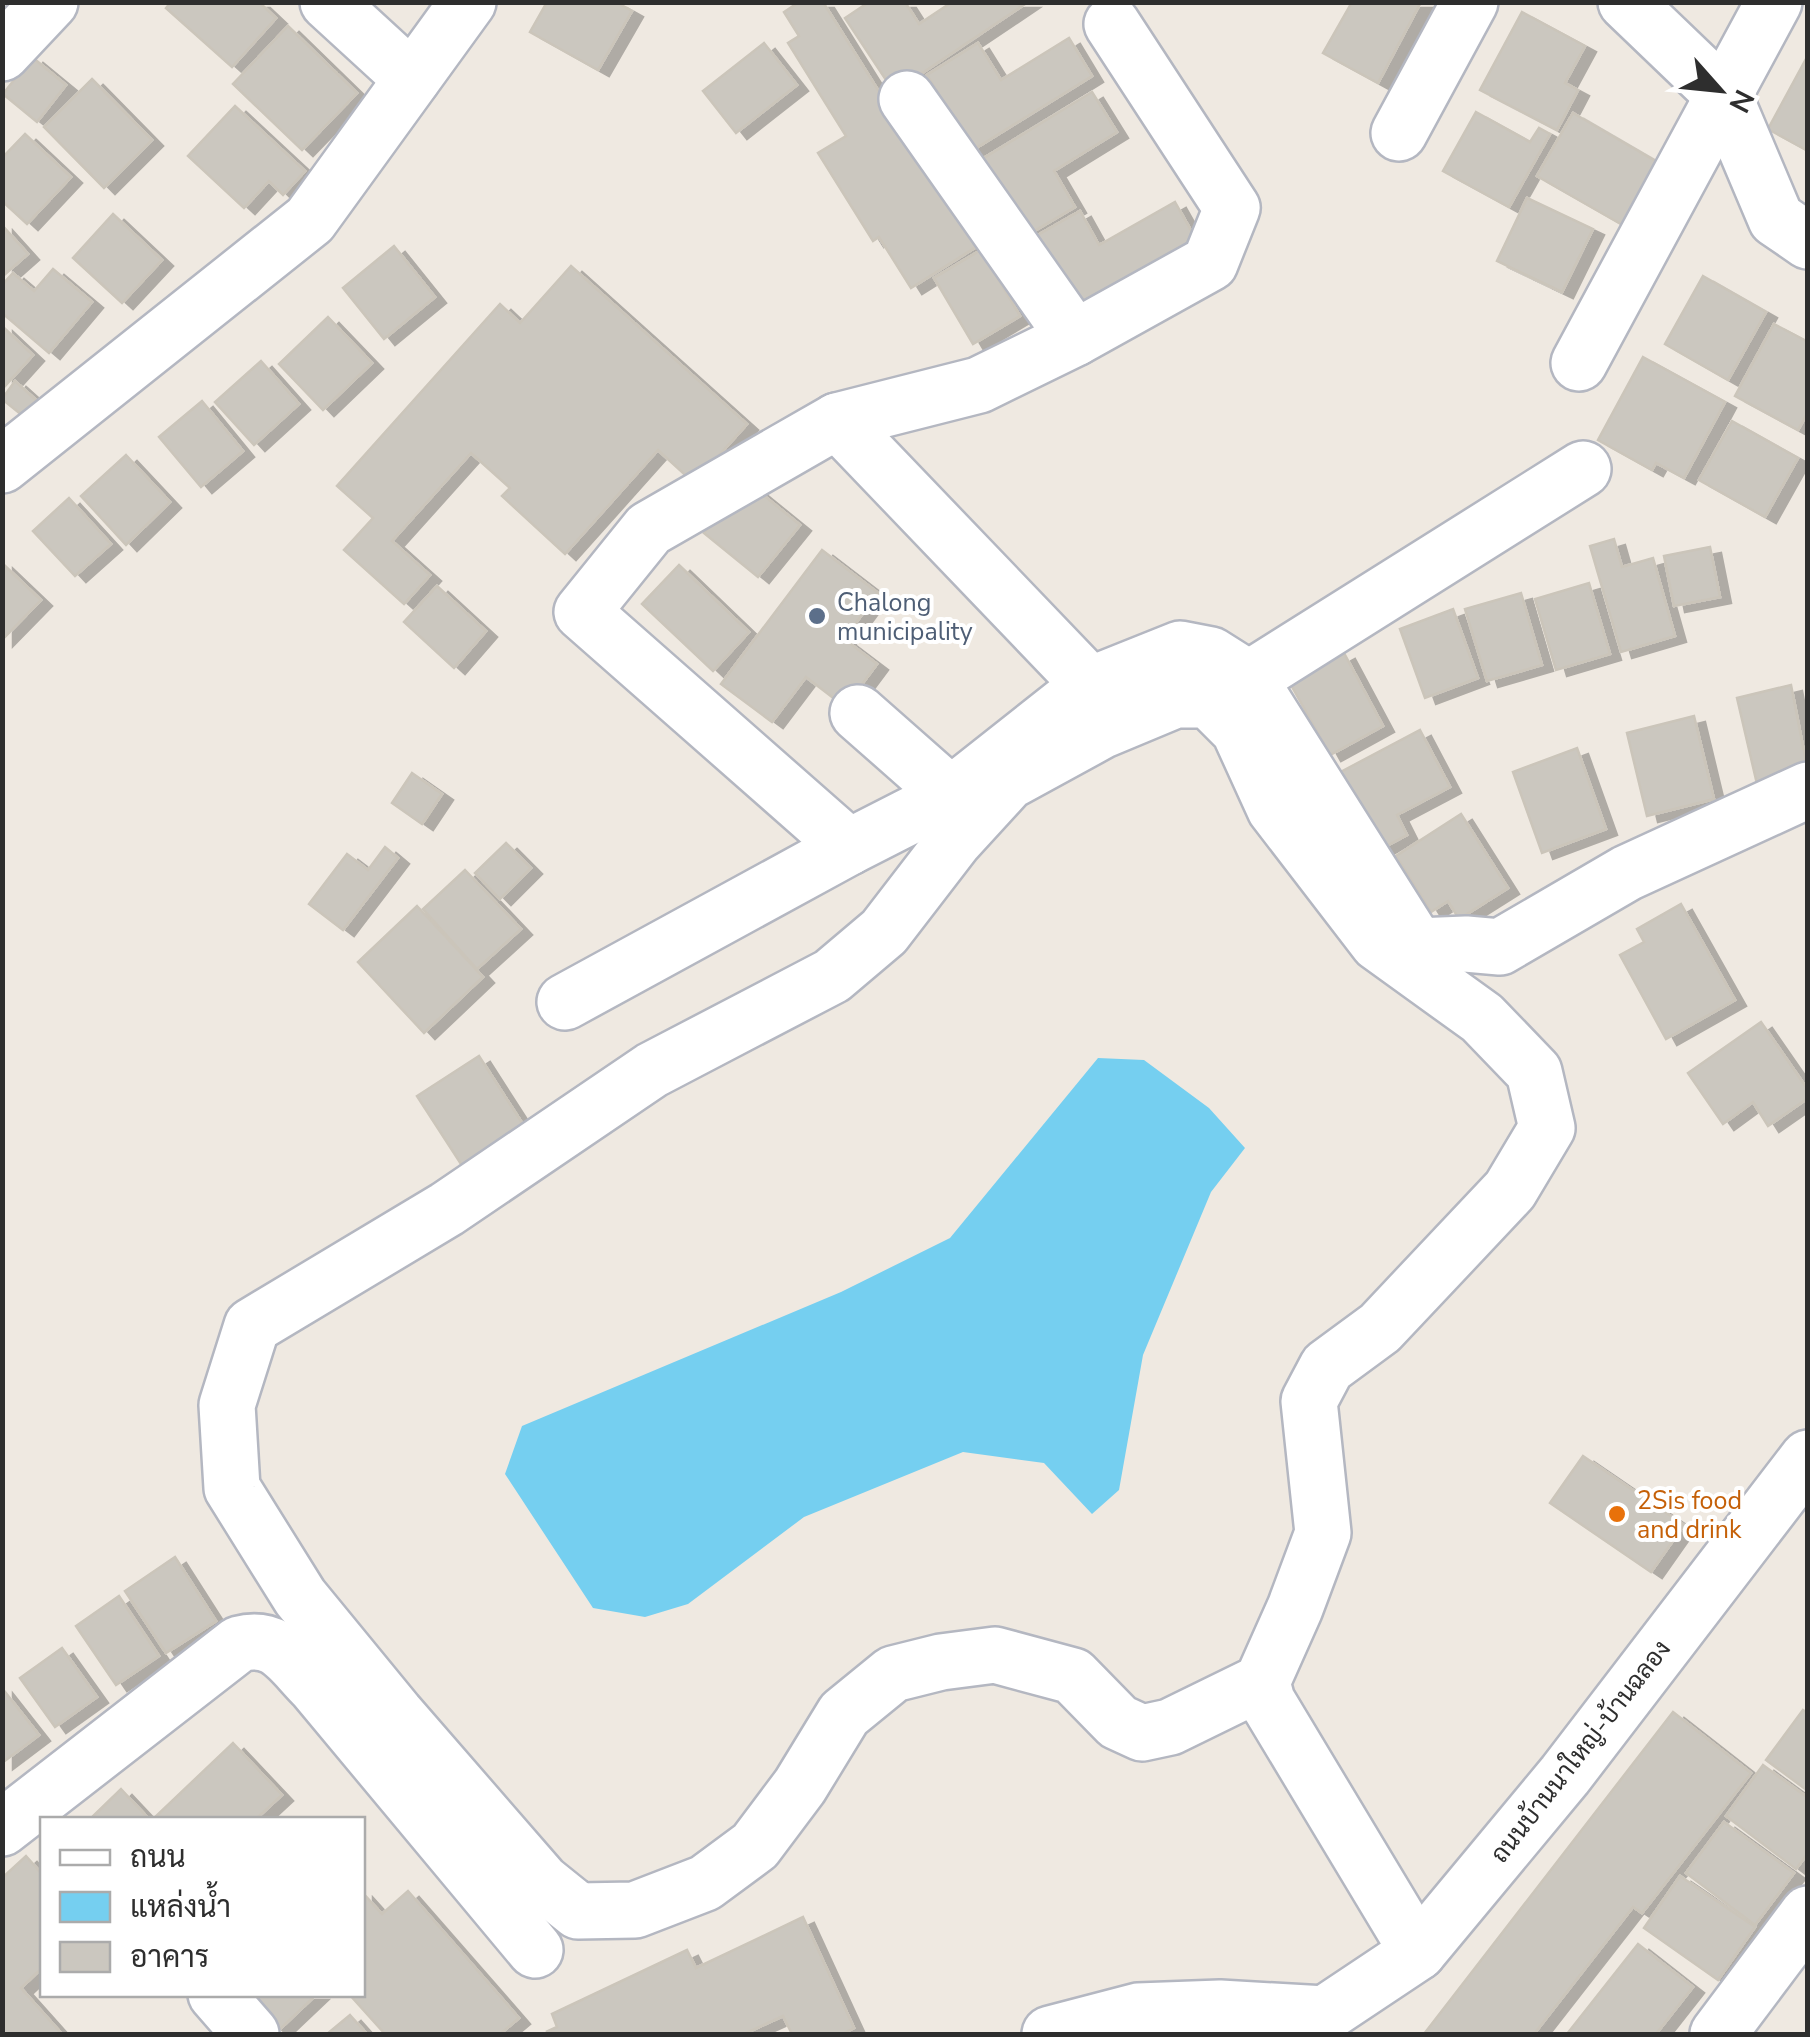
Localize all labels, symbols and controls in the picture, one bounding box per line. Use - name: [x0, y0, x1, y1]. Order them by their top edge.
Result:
- north arrow: [1670, 40, 1770, 140]
- text: N: [1720, 83, 1763, 119]
- place label: Chalong municipality: [837, 586, 973, 649]
- marker: Chalong municipality: [806, 605, 828, 627]
- place label: 2Sis food and drink: [1637, 1484, 1742, 1547]
- marker: 2Sis food and drink: [1606, 1503, 1628, 1525]
- street label: ถนนบ้านนาใหญ่-บ้านฉลอง: [1483, 1633, 1679, 1870]
- legend: [40, 1817, 365, 1997]
- text: ถนน: [130, 1837, 186, 1878]
- text: แหล่งน้ำ: [130, 1880, 231, 1928]
- text: อาคาร: [130, 1937, 209, 1978]

